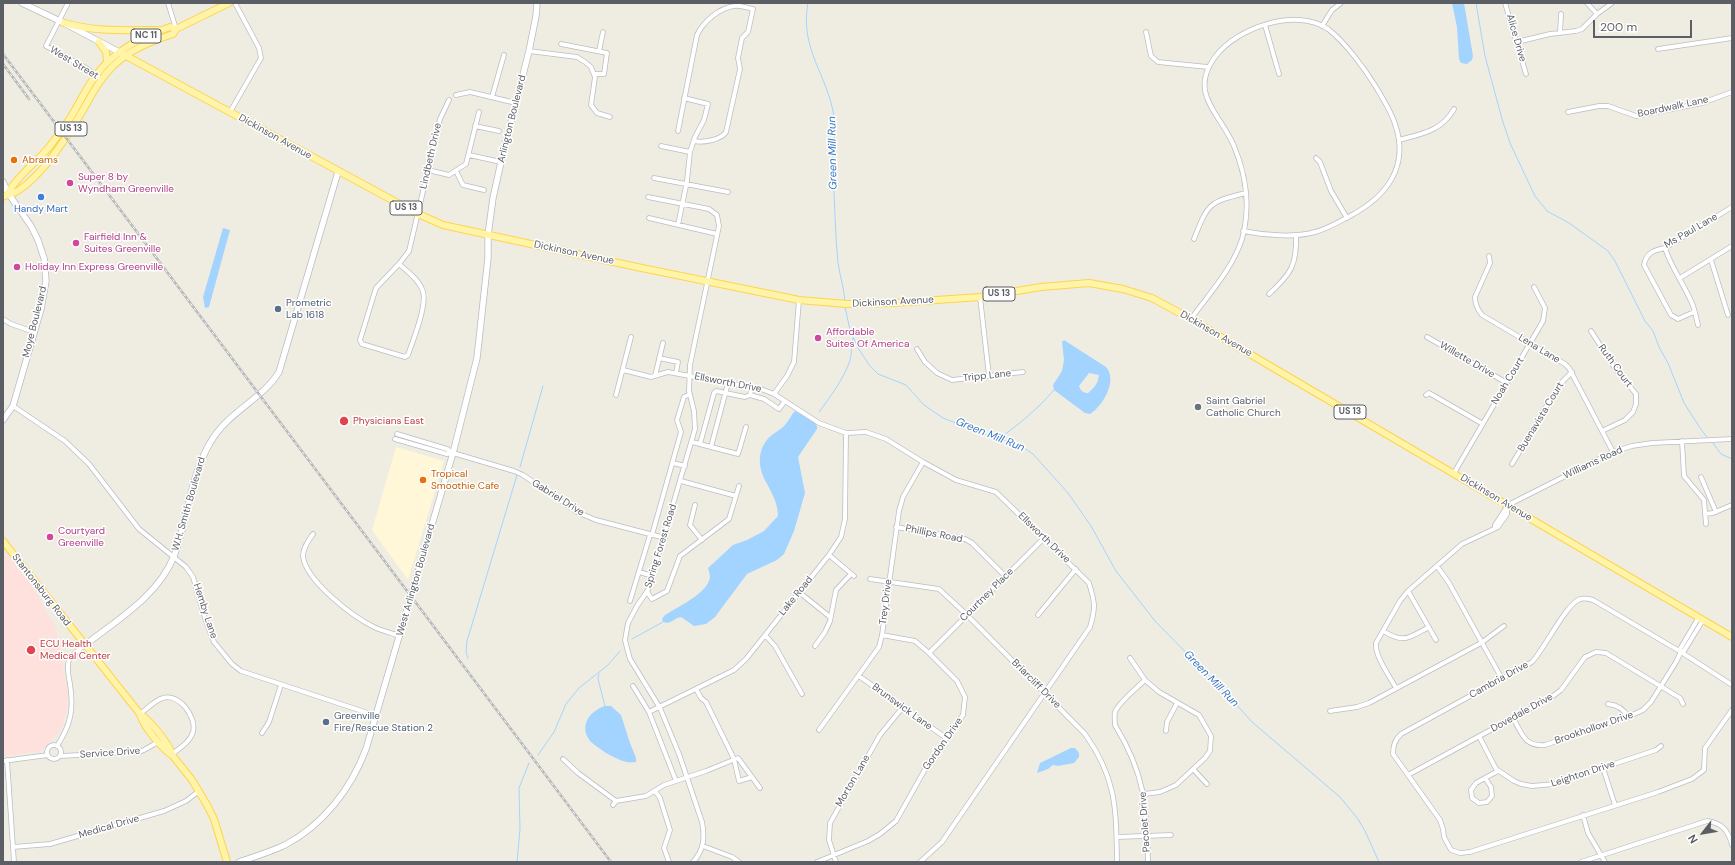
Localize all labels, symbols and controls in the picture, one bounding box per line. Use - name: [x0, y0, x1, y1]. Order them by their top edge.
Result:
- scale bar: [1595, 12, 1694, 38]
- street label: Alice Drive: [1503, 13, 1529, 63]
- text: 200 m: [1600, 19, 1637, 35]
- road number: NC 11: [131, 29, 161, 43]
- street label: West Street: [48, 44, 100, 82]
- street label: Arlington Boulevard: [495, 74, 529, 164]
- street label: Boardwalk Lane: [1636, 94, 1710, 120]
- street label: Dickinson Avenue: [236, 112, 314, 162]
- water label: Green Mill Run: [826, 116, 840, 190]
- road number: US 13: [55, 122, 87, 136]
- street label: Lindbeth Drive: [418, 122, 444, 190]
- place label: Abrams: [22, 154, 58, 166]
- marker: Abrams: [9, 155, 19, 165]
- place label: Super 8 by Wyndham Greenville: [78, 171, 174, 194]
- marker: Super 8 by Wyndham Greenville: [65, 178, 75, 188]
- marker: Handy Mart: [36, 192, 46, 202]
- road number: US 13: [390, 201, 422, 215]
- place label: Handy Mart: [14, 203, 68, 215]
- street label: Ms Paul Lane: [1662, 211, 1720, 251]
- place label: Fairfield Inn & Suites Greenville: [84, 231, 161, 254]
- marker: Fairfield Inn & Suites Greenville: [71, 238, 81, 248]
- street label: Dickinson Avenue: [533, 239, 615, 267]
- place label: Holiday Inn Express Greenville: [25, 261, 163, 273]
- marker: Holiday Inn Express Greenville: [12, 262, 22, 272]
- street label: Moye Boulevard: [20, 285, 50, 359]
- road number: US 13: [983, 287, 1015, 301]
- street label: Dickinson Avenue: [852, 294, 934, 310]
- place label: Prometric Lab 1618: [286, 297, 331, 320]
- marker: Prometric Lab 1618: [273, 304, 283, 314]
- street label: Dickinson Avenue: [1178, 308, 1254, 360]
- place label: Affordable Suites Of America: [826, 326, 909, 350]
- street label: Lena Lane: [1516, 332, 1562, 366]
- marker: Affordable Suites Of America: [813, 333, 823, 343]
- street label: Willette Drive: [1437, 339, 1497, 381]
- street label: Ruth Court: [1595, 342, 1635, 390]
- street label: Noah Court: [1489, 355, 1527, 407]
- street label: Tripp Lane: [962, 368, 1012, 384]
- street label: Ellsworth Drive: [693, 371, 763, 395]
- street label: Buenavista Court: [1515, 380, 1567, 454]
- place label: Saint Gabriel Catholic Church: [1206, 395, 1281, 418]
- marker: Saint Gabriel Catholic Church: [1193, 402, 1203, 412]
- road number: US 13: [1334, 405, 1366, 419]
- marker: Physicians East: [338, 415, 350, 427]
- place label: Physicians East: [353, 415, 424, 427]
- water label: Green Mill Run: [954, 415, 1026, 455]
- street label: Williams Road: [1561, 444, 1625, 482]
- street label: W.H. Smith Boulevard: [170, 455, 208, 553]
- place label: Tropical Smoothie Cafe: [431, 468, 499, 492]
- street label: Dickinson Avenue: [1458, 472, 1534, 524]
- marker: Tropical Smoothie Cafe: [418, 475, 428, 485]
- street label: Gabriel Drive: [530, 477, 586, 519]
- street label: Spring Forest Road: [643, 503, 679, 589]
- street label: Ellsworth Drive: [1015, 510, 1073, 566]
- street label: West Arlington Boulevard: [394, 522, 438, 638]
- street label: Phillips Road: [904, 523, 964, 545]
- place label: Courtyard Greenville: [58, 525, 105, 548]
- marker: Courtyard Greenville: [45, 532, 55, 542]
- street label: Stantonsburg Road: [9, 551, 73, 629]
- street label: Courtney Place: [958, 566, 1016, 624]
- street label: Lake Road: [777, 574, 815, 618]
- street label: Trey Drive: [877, 578, 895, 626]
- street label: Hemby Lane: [190, 582, 220, 640]
- place label: ECU Health Medical Center: [40, 638, 111, 662]
- marker: ECU Health Medical Center: [25, 644, 37, 656]
- water label: Green Mill Run: [1181, 648, 1241, 710]
- street label: Briarcliff Drive: [1009, 657, 1063, 711]
- street label: Cambria Drive: [1467, 659, 1531, 701]
- street label: Brunswick Lane: [870, 681, 934, 733]
- street label: Dovedale Drive: [1489, 691, 1555, 735]
- street label: Brookhollow Drive: [1553, 709, 1635, 747]
- place label: Greenville Fire/Rescue Station 2: [334, 710, 433, 734]
- street label: Gordon Drive: [921, 715, 965, 773]
- marker: Greenville Fire/Rescue Station 2: [321, 717, 331, 727]
- street label: Service Drive: [79, 745, 141, 761]
- street label: Morton Lane: [833, 753, 873, 809]
- street label: Leighton Drive: [1550, 758, 1616, 790]
- street label: Pacolet Drive: [1137, 791, 1153, 853]
- street label: Medical Drive: [77, 813, 141, 841]
- north arrow: [1683, 813, 1723, 853]
- text: N: [1685, 832, 1701, 846]

